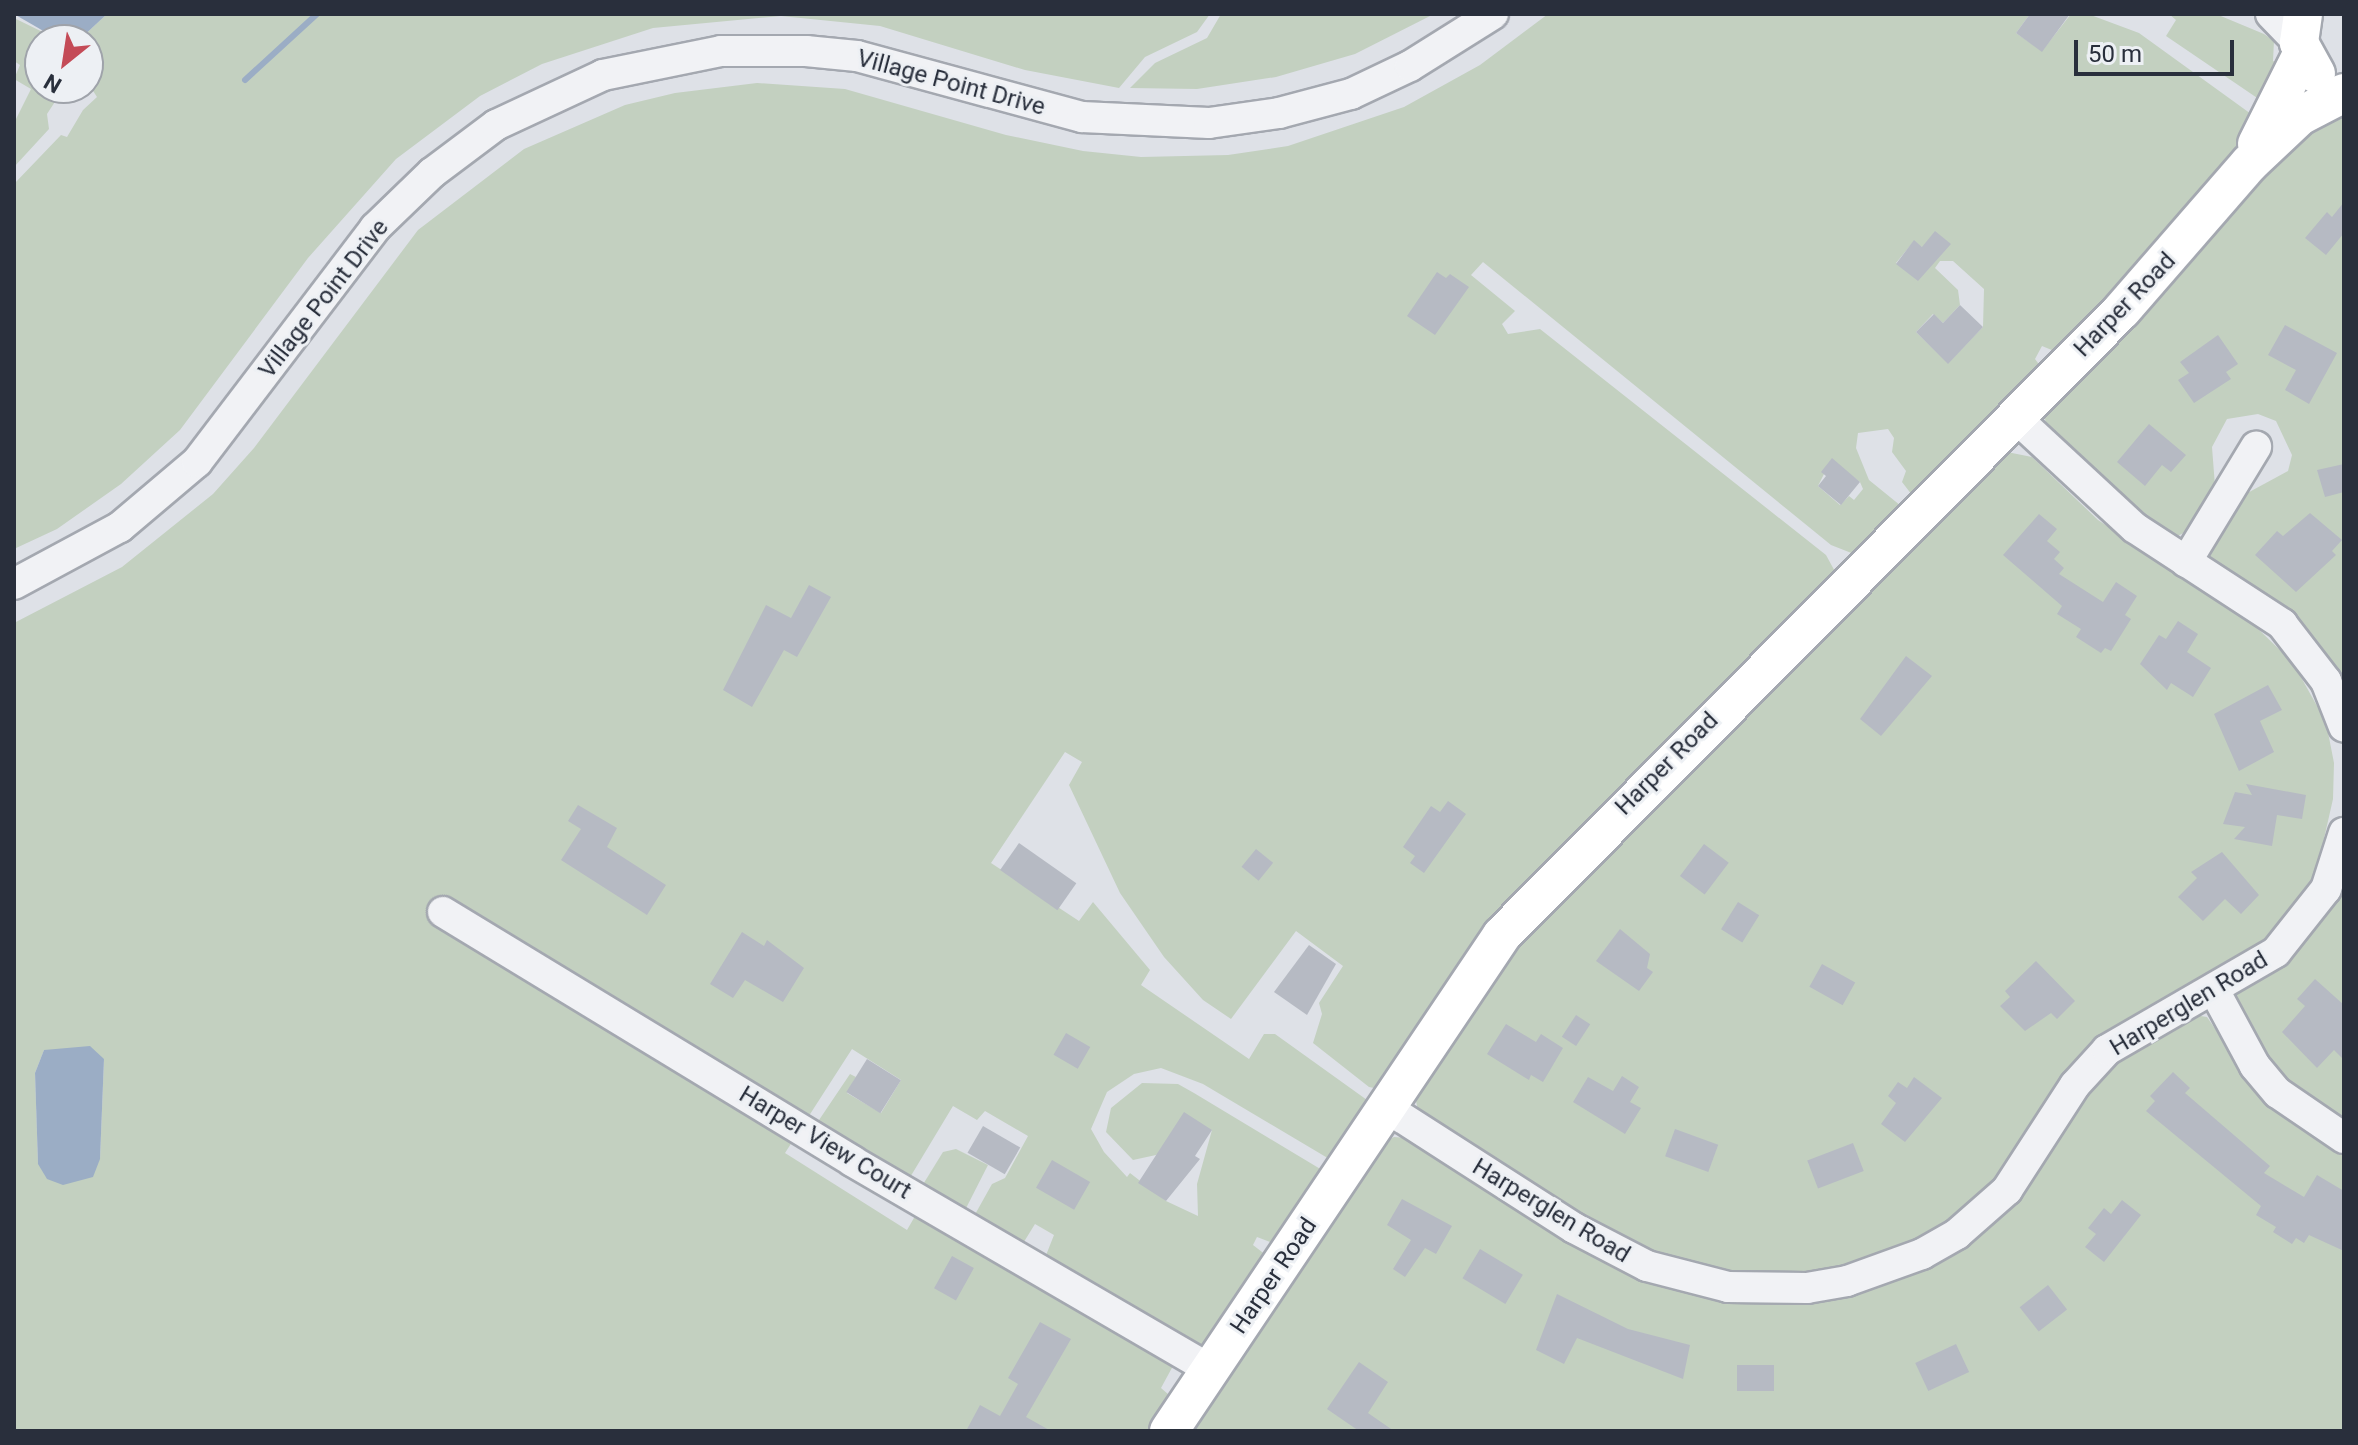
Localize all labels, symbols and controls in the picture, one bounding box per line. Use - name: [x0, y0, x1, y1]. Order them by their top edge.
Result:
- north arrow: [24, 24, 104, 104]
- scale bar: [2078, 24, 2238, 74]
- text: 50 m: [2088, 40, 2142, 68]
- street label: Village Point Drive: [854, 44, 1048, 122]
- text: N: [40, 69, 66, 98]
- street label: Village Point Drive: [253, 214, 395, 384]
- street label: Harper Road: [2068, 247, 2182, 363]
- street label: Harper Road: [1610, 707, 1724, 821]
- street label: Harperglen Road: [2105, 946, 2273, 1062]
- street label: Harper View Court: [734, 1080, 916, 1206]
- street label: Harperglen Road: [1467, 1153, 1635, 1269]
- street label: Harper Road: [1225, 1213, 1323, 1339]

